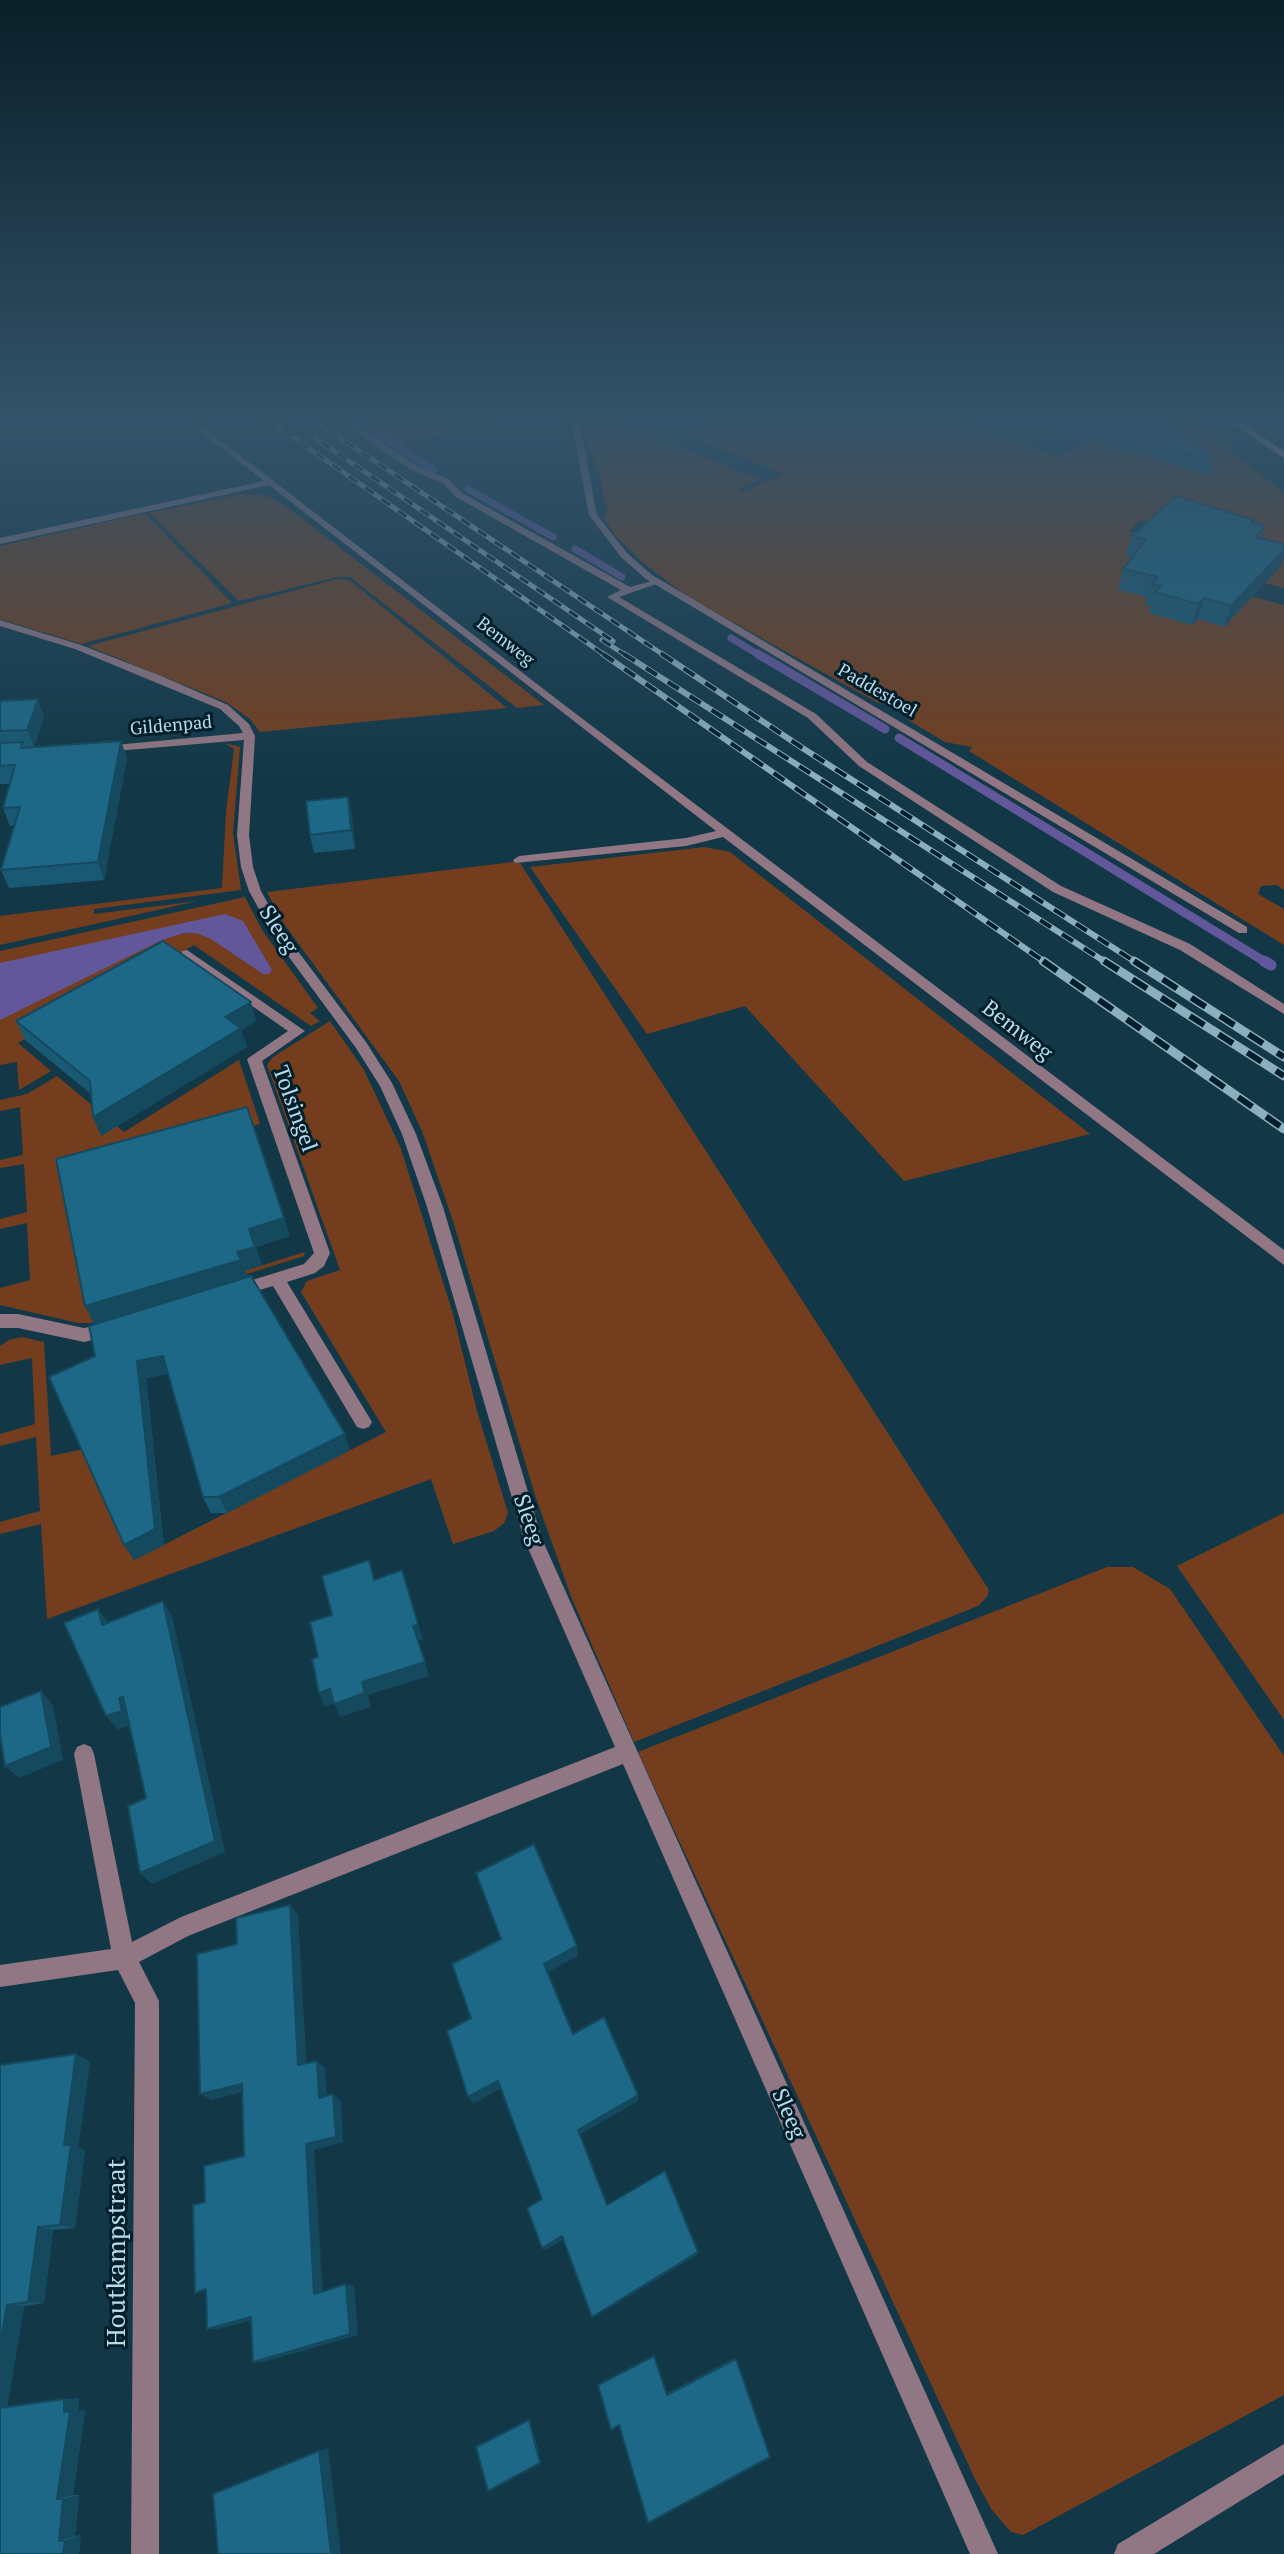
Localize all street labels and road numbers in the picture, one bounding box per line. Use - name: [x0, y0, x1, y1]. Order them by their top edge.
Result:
- street label: Bemweg: [472, 613, 538, 671]
- street label: Paddestoel: [834, 660, 920, 722]
- street label: Gildenpad: [129, 712, 213, 740]
- street label: Sleeg: [253, 901, 303, 959]
- street label: Bemweg: [977, 995, 1057, 1067]
- street label: Tolsingel: [266, 1062, 322, 1156]
- street label: Sleeg: [507, 1491, 549, 1549]
- street label: Sleeg: [765, 2085, 811, 2143]
- street label: Houtkampstraat: [102, 2159, 134, 2347]

